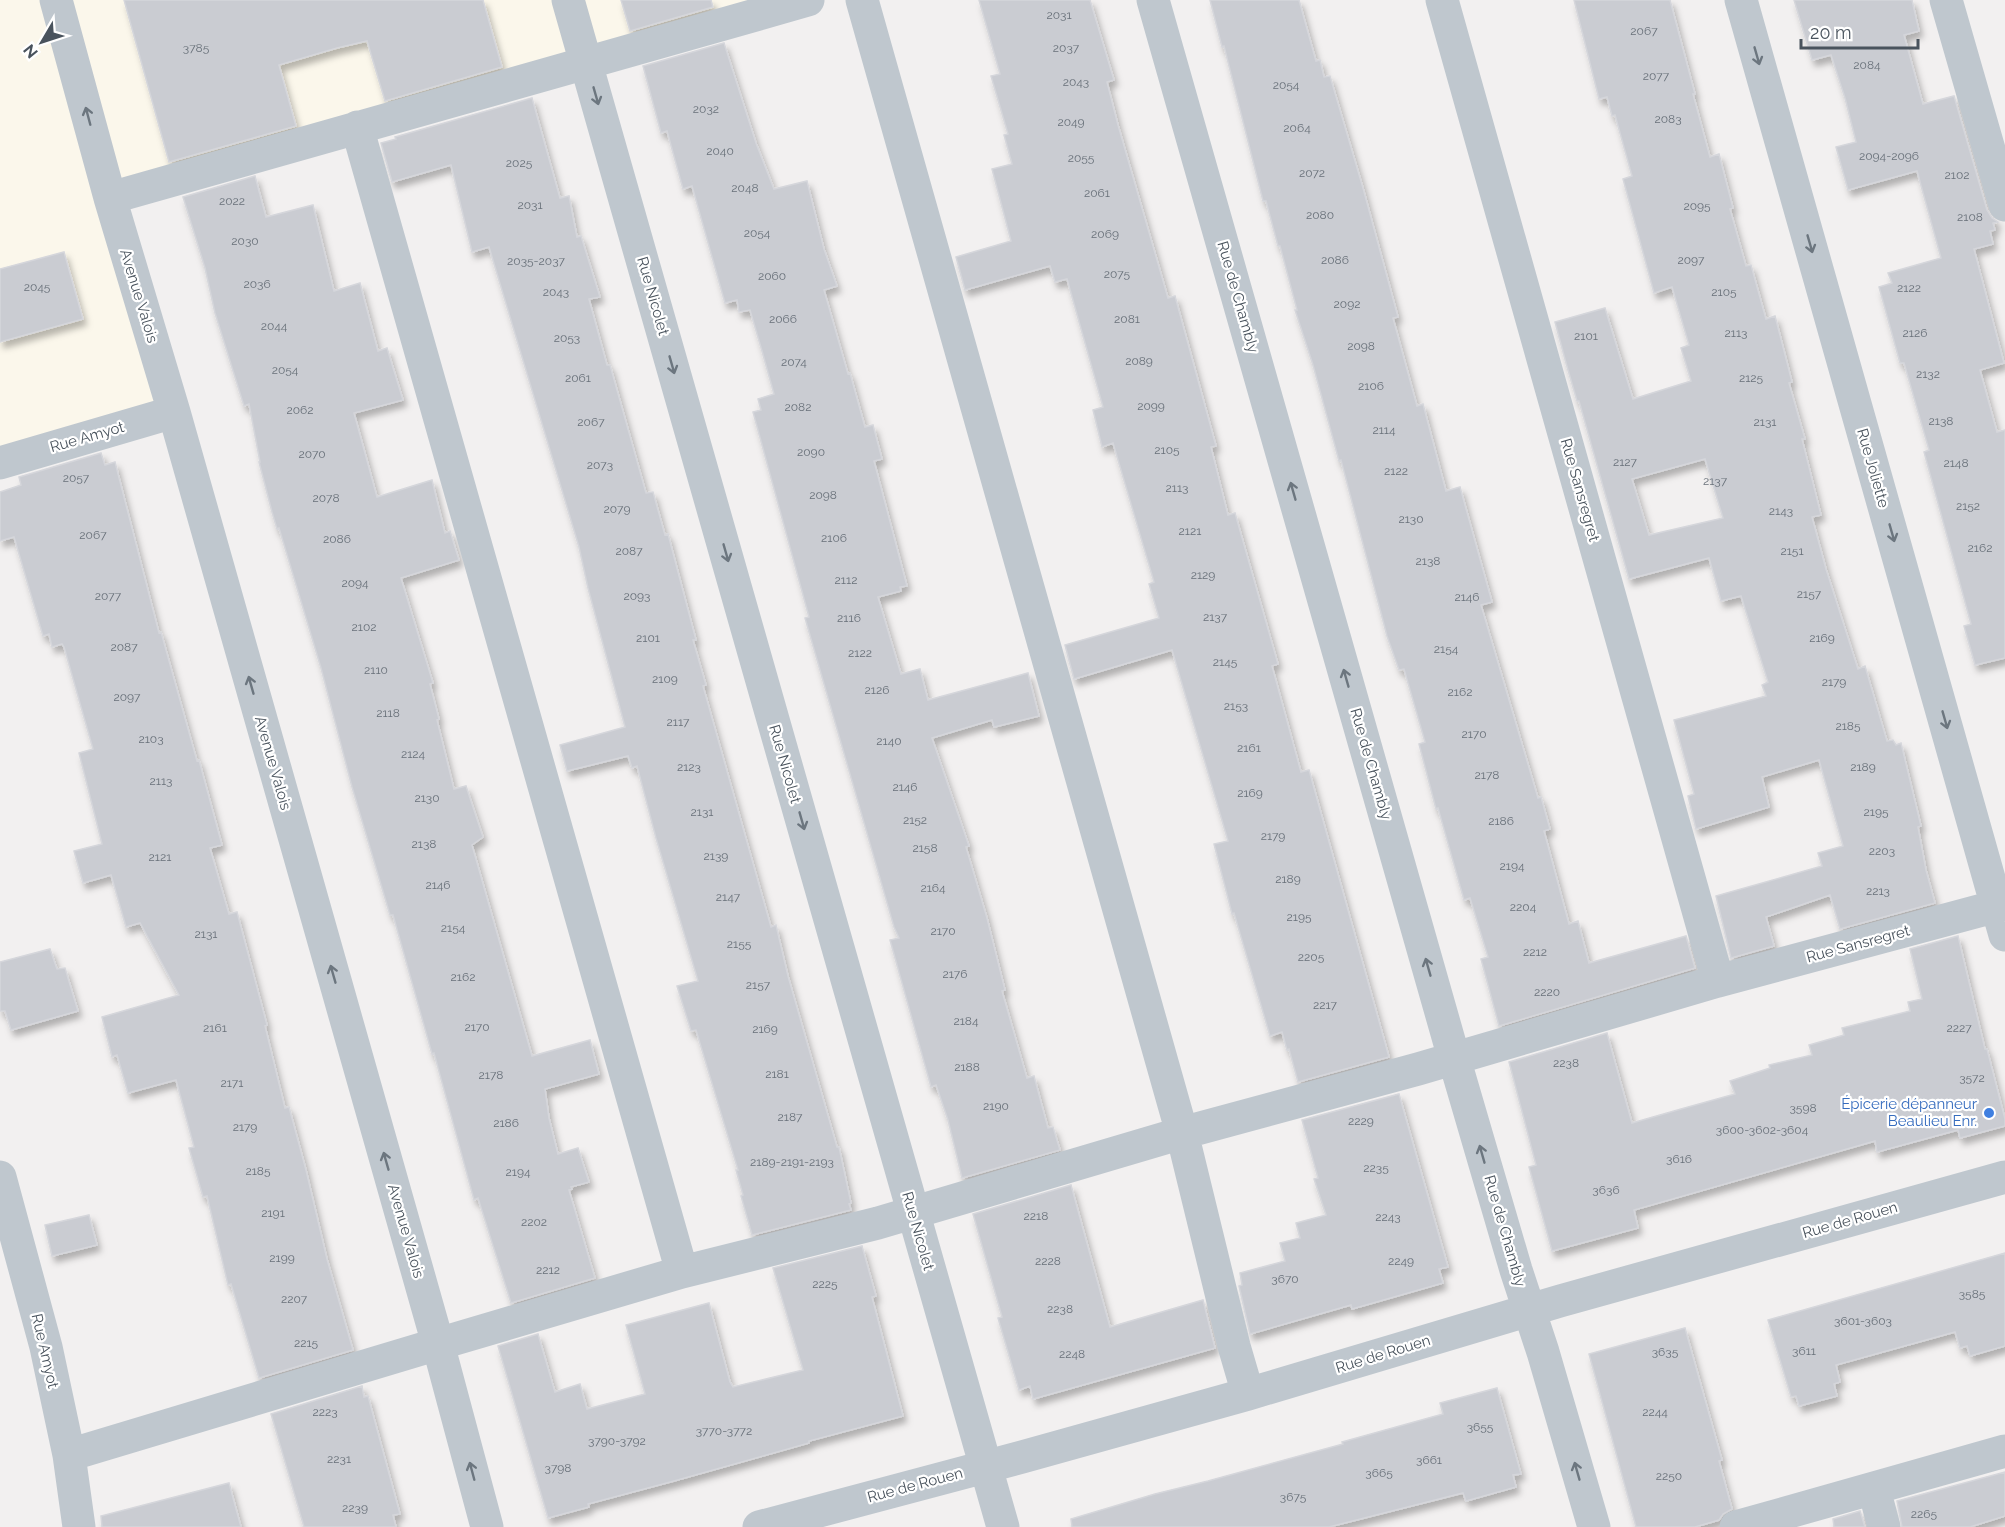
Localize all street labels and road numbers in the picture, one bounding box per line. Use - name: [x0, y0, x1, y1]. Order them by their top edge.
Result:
- street label: Rue de Chambly: [1213, 239, 1263, 355]
- street label: Avenue Valois: [116, 247, 162, 345]
- street label: Rue Nicolet: [633, 255, 673, 337]
- street label: Rue Amyot: [48, 418, 126, 456]
- street label: Rue Joliette: [1853, 426, 1893, 510]
- street label: Rue Sansregret: [1557, 436, 1603, 544]
- street label: Rue de Chambly: [1346, 706, 1396, 822]
- street label: Avenue Valois: [251, 714, 295, 812]
- street label: Rue Nicolet: [765, 723, 805, 805]
- street label: Rue Sansregret: [1804, 922, 1912, 966]
- street label: Rue de Chambly: [1480, 1173, 1530, 1289]
- street label: Avenue Valois: [384, 1182, 428, 1280]
- street label: Rue Nicolet: [898, 1190, 938, 1272]
- street label: Rue de Rouen: [1800, 1198, 1900, 1242]
- street label: Rue Amyot: [28, 1312, 62, 1390]
- street label: Rue de Rouen: [1333, 1331, 1433, 1377]
- street label: Rue de Rouen: [865, 1464, 965, 1506]

